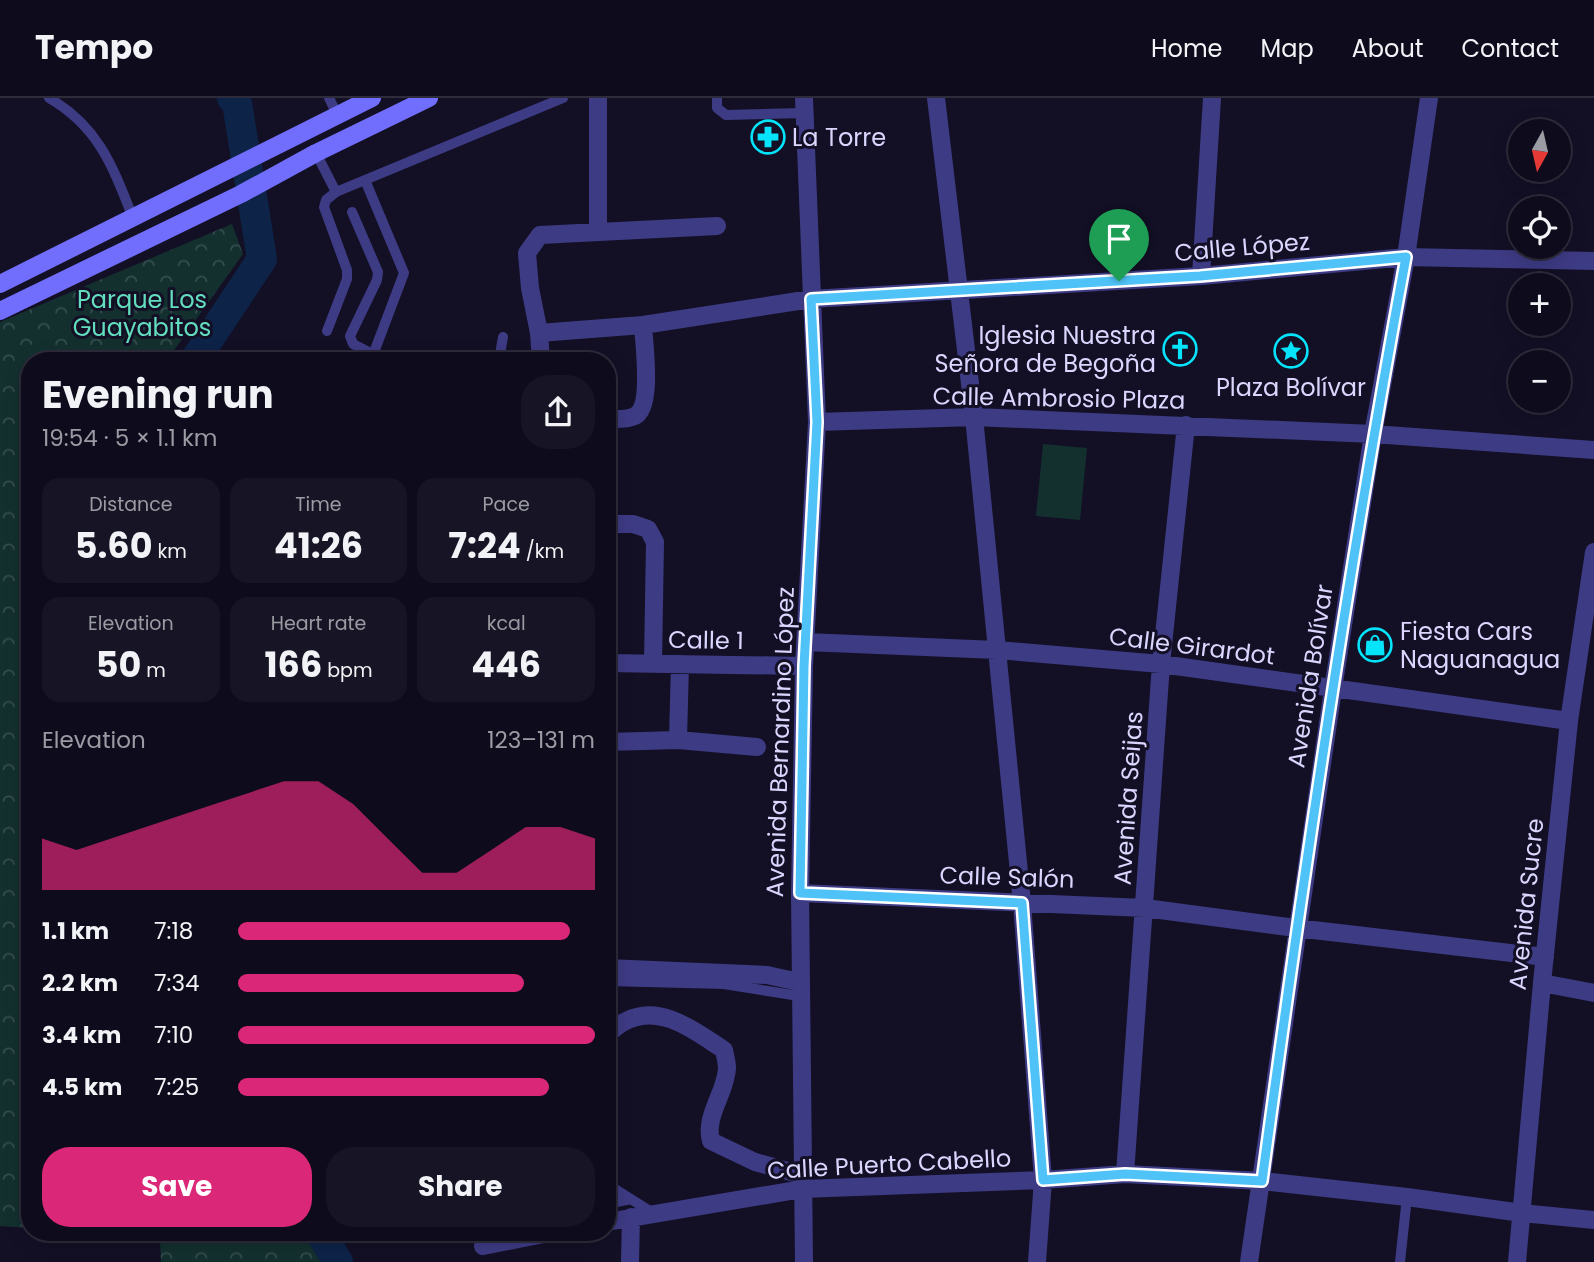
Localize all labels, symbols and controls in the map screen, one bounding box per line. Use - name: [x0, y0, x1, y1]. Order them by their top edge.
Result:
- text: Tempo: [35, 24, 153, 71]
- text: Home: [1151, 32, 1223, 65]
- text: Map: [1261, 32, 1314, 65]
- text: About: [1352, 32, 1423, 65]
- text: Contact: [1461, 32, 1559, 65]
- pharmacy icon: La Torre: [749, 118, 787, 156]
- north arrow: [1508, 119, 1572, 182]
- map controls: [1508, 119, 1571, 413]
- place label: La Torre: [792, 121, 886, 154]
- button: locate: [1508, 196, 1571, 259]
- pin: [1089, 209, 1149, 281]
- icon: arrive: [1100, 220, 1138, 258]
- street label: Calle López: [1173, 225, 1311, 269]
- button: +: [1508, 273, 1571, 336]
- park label: Parque Los Guayabitos: [73, 283, 211, 344]
- place label: Iglesia Nuestra Señora de Begoña: [934, 319, 1156, 380]
- church icon: Iglesia Nuestra Señora de Begoña: [1161, 330, 1199, 368]
- place icon: Plaza Bolívar: [1272, 332, 1310, 370]
- button: −: [1508, 350, 1571, 413]
- text: Evening run: [42, 368, 274, 421]
- place label: Plaza Bolívar: [1216, 371, 1366, 404]
- button: share: [521, 375, 595, 449]
- street label: Calle Ambrosio Plaza: [932, 379, 1186, 417]
- text: 19:54 · 5 × 1.1 km: [42, 422, 218, 454]
- text: Distance: [89, 491, 172, 518]
- text: Time: [295, 491, 342, 518]
- text: Pace: [483, 491, 530, 518]
- text: 5.60: [75, 521, 152, 570]
- text: 41:26: [274, 521, 363, 570]
- text: 7:24: [448, 521, 521, 570]
- text: km: [152, 538, 187, 565]
- text: /km: [521, 538, 564, 565]
- street label: Avenida Bolívar: [1279, 582, 1341, 770]
- street label: Avenida Bernardino López: [758, 586, 802, 898]
- text: Elevation: [88, 610, 174, 637]
- text: Heart rate: [271, 610, 366, 637]
- text: kcal: [487, 610, 526, 637]
- place label: Fiesta Cars Naguanagua: [1400, 615, 1560, 676]
- street label: Calle Girardot: [1107, 619, 1277, 673]
- street label: Calle 1: [668, 623, 744, 657]
- shop icon: Fiesta Cars Naguanagua: [1356, 626, 1394, 664]
- text: 50: [96, 640, 141, 689]
- text: 166: [264, 640, 322, 689]
- text: 446: [471, 640, 541, 689]
- text: m: [141, 657, 166, 684]
- text: bpm: [322, 657, 373, 684]
- street label: Avenida Seijas: [1105, 710, 1151, 886]
- text: Elevation: [42, 724, 146, 756]
- text: 123–131 m: [487, 724, 595, 756]
- street label: Avenida Sucre: [1501, 816, 1551, 992]
- street label: Calle Salón: [939, 858, 1075, 896]
- text: 1.1 km: [42, 915, 109, 947]
- text: 7:18: [154, 915, 193, 947]
- text: 2.2 km: [42, 967, 118, 999]
- text: 7:34: [154, 967, 199, 999]
- text: 3.4 km: [42, 1019, 121, 1051]
- text: 7:10: [154, 1019, 193, 1051]
- text: 4.5 km: [42, 1071, 122, 1103]
- text: 7:25: [154, 1071, 199, 1103]
- street label: Calle Puerto Cabello: [766, 1141, 1012, 1187]
- button: Save: [42, 1147, 312, 1227]
- button: Share: [326, 1147, 595, 1227]

